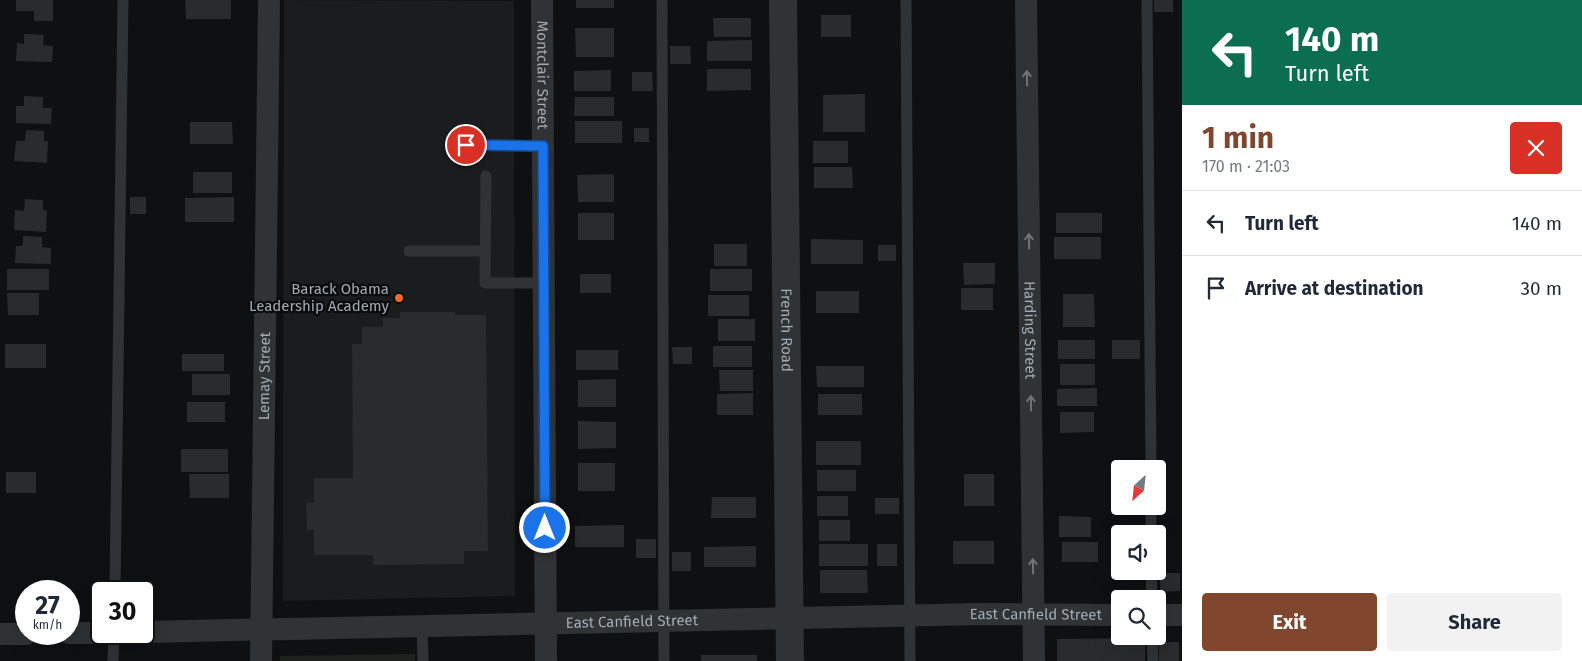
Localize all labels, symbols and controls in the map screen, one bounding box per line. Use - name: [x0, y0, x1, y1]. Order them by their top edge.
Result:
- text: 140 m: [1285, 18, 1379, 60]
- icon: left: [1202, 20, 1267, 85]
- street label: Montclair Street: [533, 21, 552, 130]
- text: Turn left: [1285, 60, 1369, 87]
- one-way arrow: [1022, 70, 1032, 86]
- text: 1 min: [1202, 120, 1274, 156]
- button: close: [1510, 122, 1562, 174]
- pin: [445, 124, 487, 166]
- icon: arrive: [452, 131, 480, 159]
- text: 170 m · 21:03: [1202, 157, 1290, 176]
- icon: left: [1202, 209, 1230, 237]
- text: Turn left: [1245, 212, 1319, 235]
- text: 140 m: [1512, 212, 1562, 235]
- one-way arrow: [1024, 233, 1034, 249]
- icon: arrive: [1202, 274, 1230, 302]
- text: Arrive at destination: [1245, 277, 1424, 300]
- text: 30 m: [1521, 277, 1562, 300]
- place label: Barack Obama Leadership Academy: [249, 280, 390, 315]
- street label: Harding Street: [1020, 281, 1040, 380]
- street label: French Road: [777, 288, 796, 372]
- marker: Barack Obama Leadership Academy: [393, 292, 405, 304]
- street label: Lemay Street: [255, 331, 274, 420]
- one-way arrow: [1026, 395, 1036, 412]
- north arrow: [1111, 460, 1166, 515]
- map controls: [1111, 460, 1166, 645]
- position arrow: [518, 501, 570, 553]
- button: sound: [1111, 525, 1166, 580]
- one-way arrow: [1028, 558, 1038, 574]
- speed limit sign: 30: [90, 580, 155, 645]
- button: search: [1111, 590, 1166, 645]
- text: 27: [35, 591, 60, 621]
- button: Exit: [1202, 593, 1377, 651]
- button: Share: [1387, 593, 1562, 651]
- street label: East Canfield Street: [969, 605, 1103, 624]
- street label: East Canfield Street: [566, 611, 699, 632]
- text: km/h: [33, 618, 62, 632]

